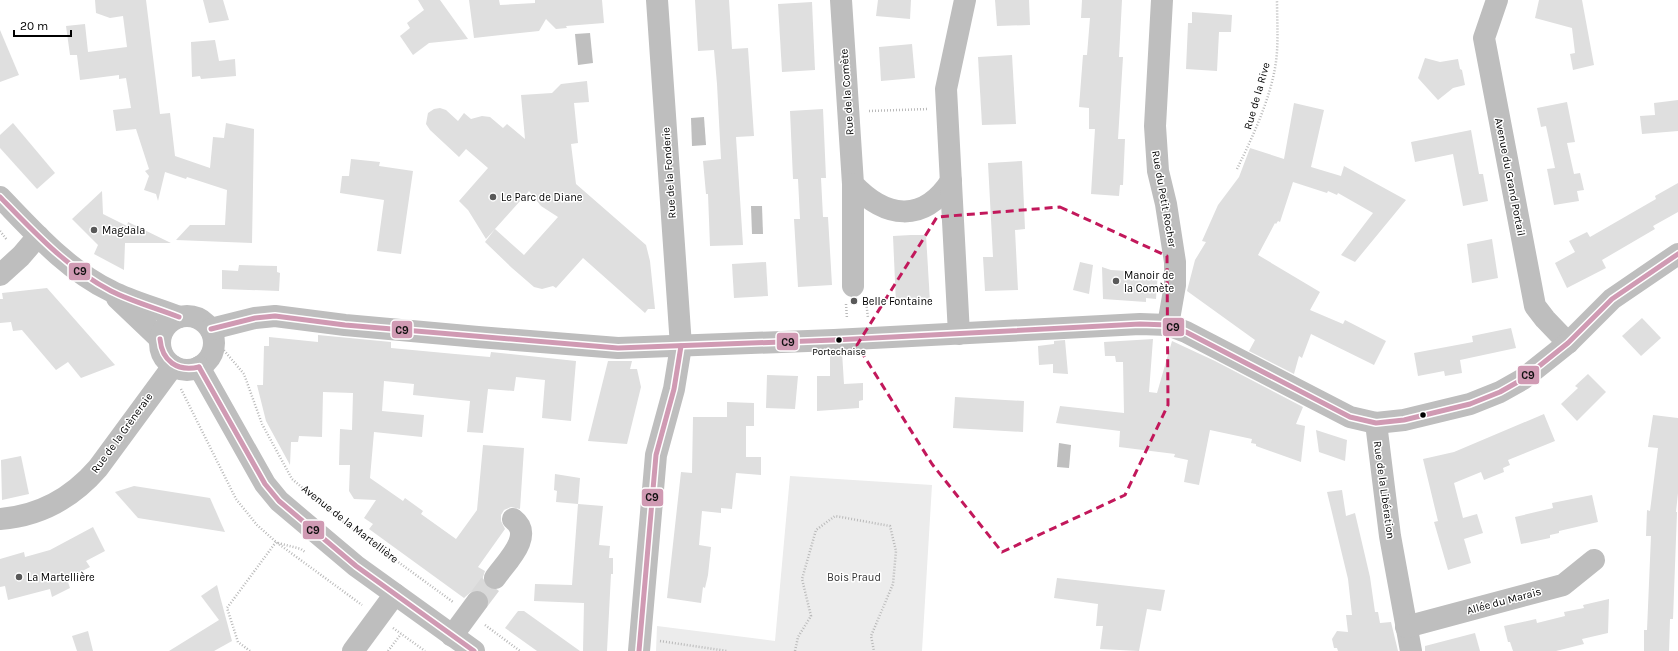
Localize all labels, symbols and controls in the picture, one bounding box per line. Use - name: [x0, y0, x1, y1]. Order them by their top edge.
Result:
- scale bar: [14, 12, 71, 38]
- text: 20 m: [20, 19, 48, 33]
- street label: Rue de la Comète: [837, 48, 857, 136]
- street label: Rue de la Rive: [1241, 61, 1273, 131]
- street label: Avenue du Grand Portail: [1492, 117, 1528, 237]
- street label: Rue de la Fonderie: [659, 127, 679, 219]
- street label: Rue du Petit Rocher: [1149, 150, 1179, 248]
- place label: Le Parc de Diane: [501, 191, 583, 204]
- marker: Le Parc de Diane: [488, 192, 498, 202]
- place label: Magdala: [102, 224, 145, 237]
- marker: Magdala: [89, 225, 99, 235]
- line badge: C9: [68, 262, 91, 281]
- text: C9: [73, 265, 87, 278]
- place label: Manoir de la Comète: [1124, 269, 1175, 295]
- marker: Manoir de la Comète: [1111, 276, 1121, 286]
- place label: Belle Fontaine: [862, 295, 933, 308]
- marker: Belle Fontaine: [849, 296, 859, 306]
- line badge: C9: [1162, 317, 1185, 337]
- line badge: C9: [391, 320, 413, 339]
- text: C9: [1166, 321, 1180, 334]
- text: C9: [395, 324, 409, 337]
- line badge: C9: [776, 332, 799, 351]
- marker: Portechaise: [834, 335, 844, 345]
- text: C9: [781, 336, 795, 349]
- place label: Portechaise: [812, 346, 866, 358]
- line badge: C9: [1517, 365, 1540, 385]
- text: C9: [1521, 369, 1535, 382]
- street label: Rue de la Grèneraie: [88, 390, 156, 476]
- unlabelled marker: [1418, 410, 1428, 420]
- street label: Rue de la Libération: [1371, 440, 1397, 540]
- street label: Avenue de la Martellière: [299, 482, 401, 566]
- line badge: C9: [641, 488, 664, 507]
- text: C9: [645, 491, 659, 504]
- line badge: C9: [302, 520, 325, 540]
- text: C9: [306, 524, 320, 537]
- place label: La Martellière: [27, 571, 95, 584]
- park label: Bois Praud: [827, 571, 881, 584]
- marker: La Martellière: [14, 572, 24, 582]
- street label: Allée du Marais: [1465, 585, 1543, 617]

